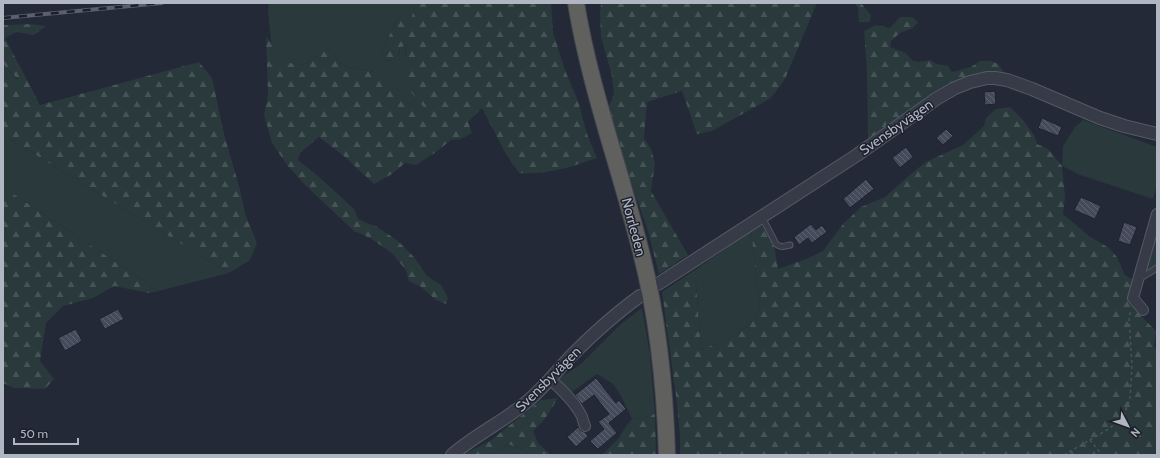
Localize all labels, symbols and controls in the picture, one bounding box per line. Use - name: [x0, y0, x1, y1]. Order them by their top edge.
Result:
- street label: Svensbyvägen: [856, 95, 936, 159]
- street label: Norrleden: [618, 196, 650, 258]
- street label: Svensbyvägen: [511, 342, 585, 416]
- north arrow: [1108, 406, 1148, 446]
- scale bar: [14, 420, 78, 446]
- text: N: [1128, 425, 1143, 440]
- text: 50 m: [20, 426, 48, 441]

